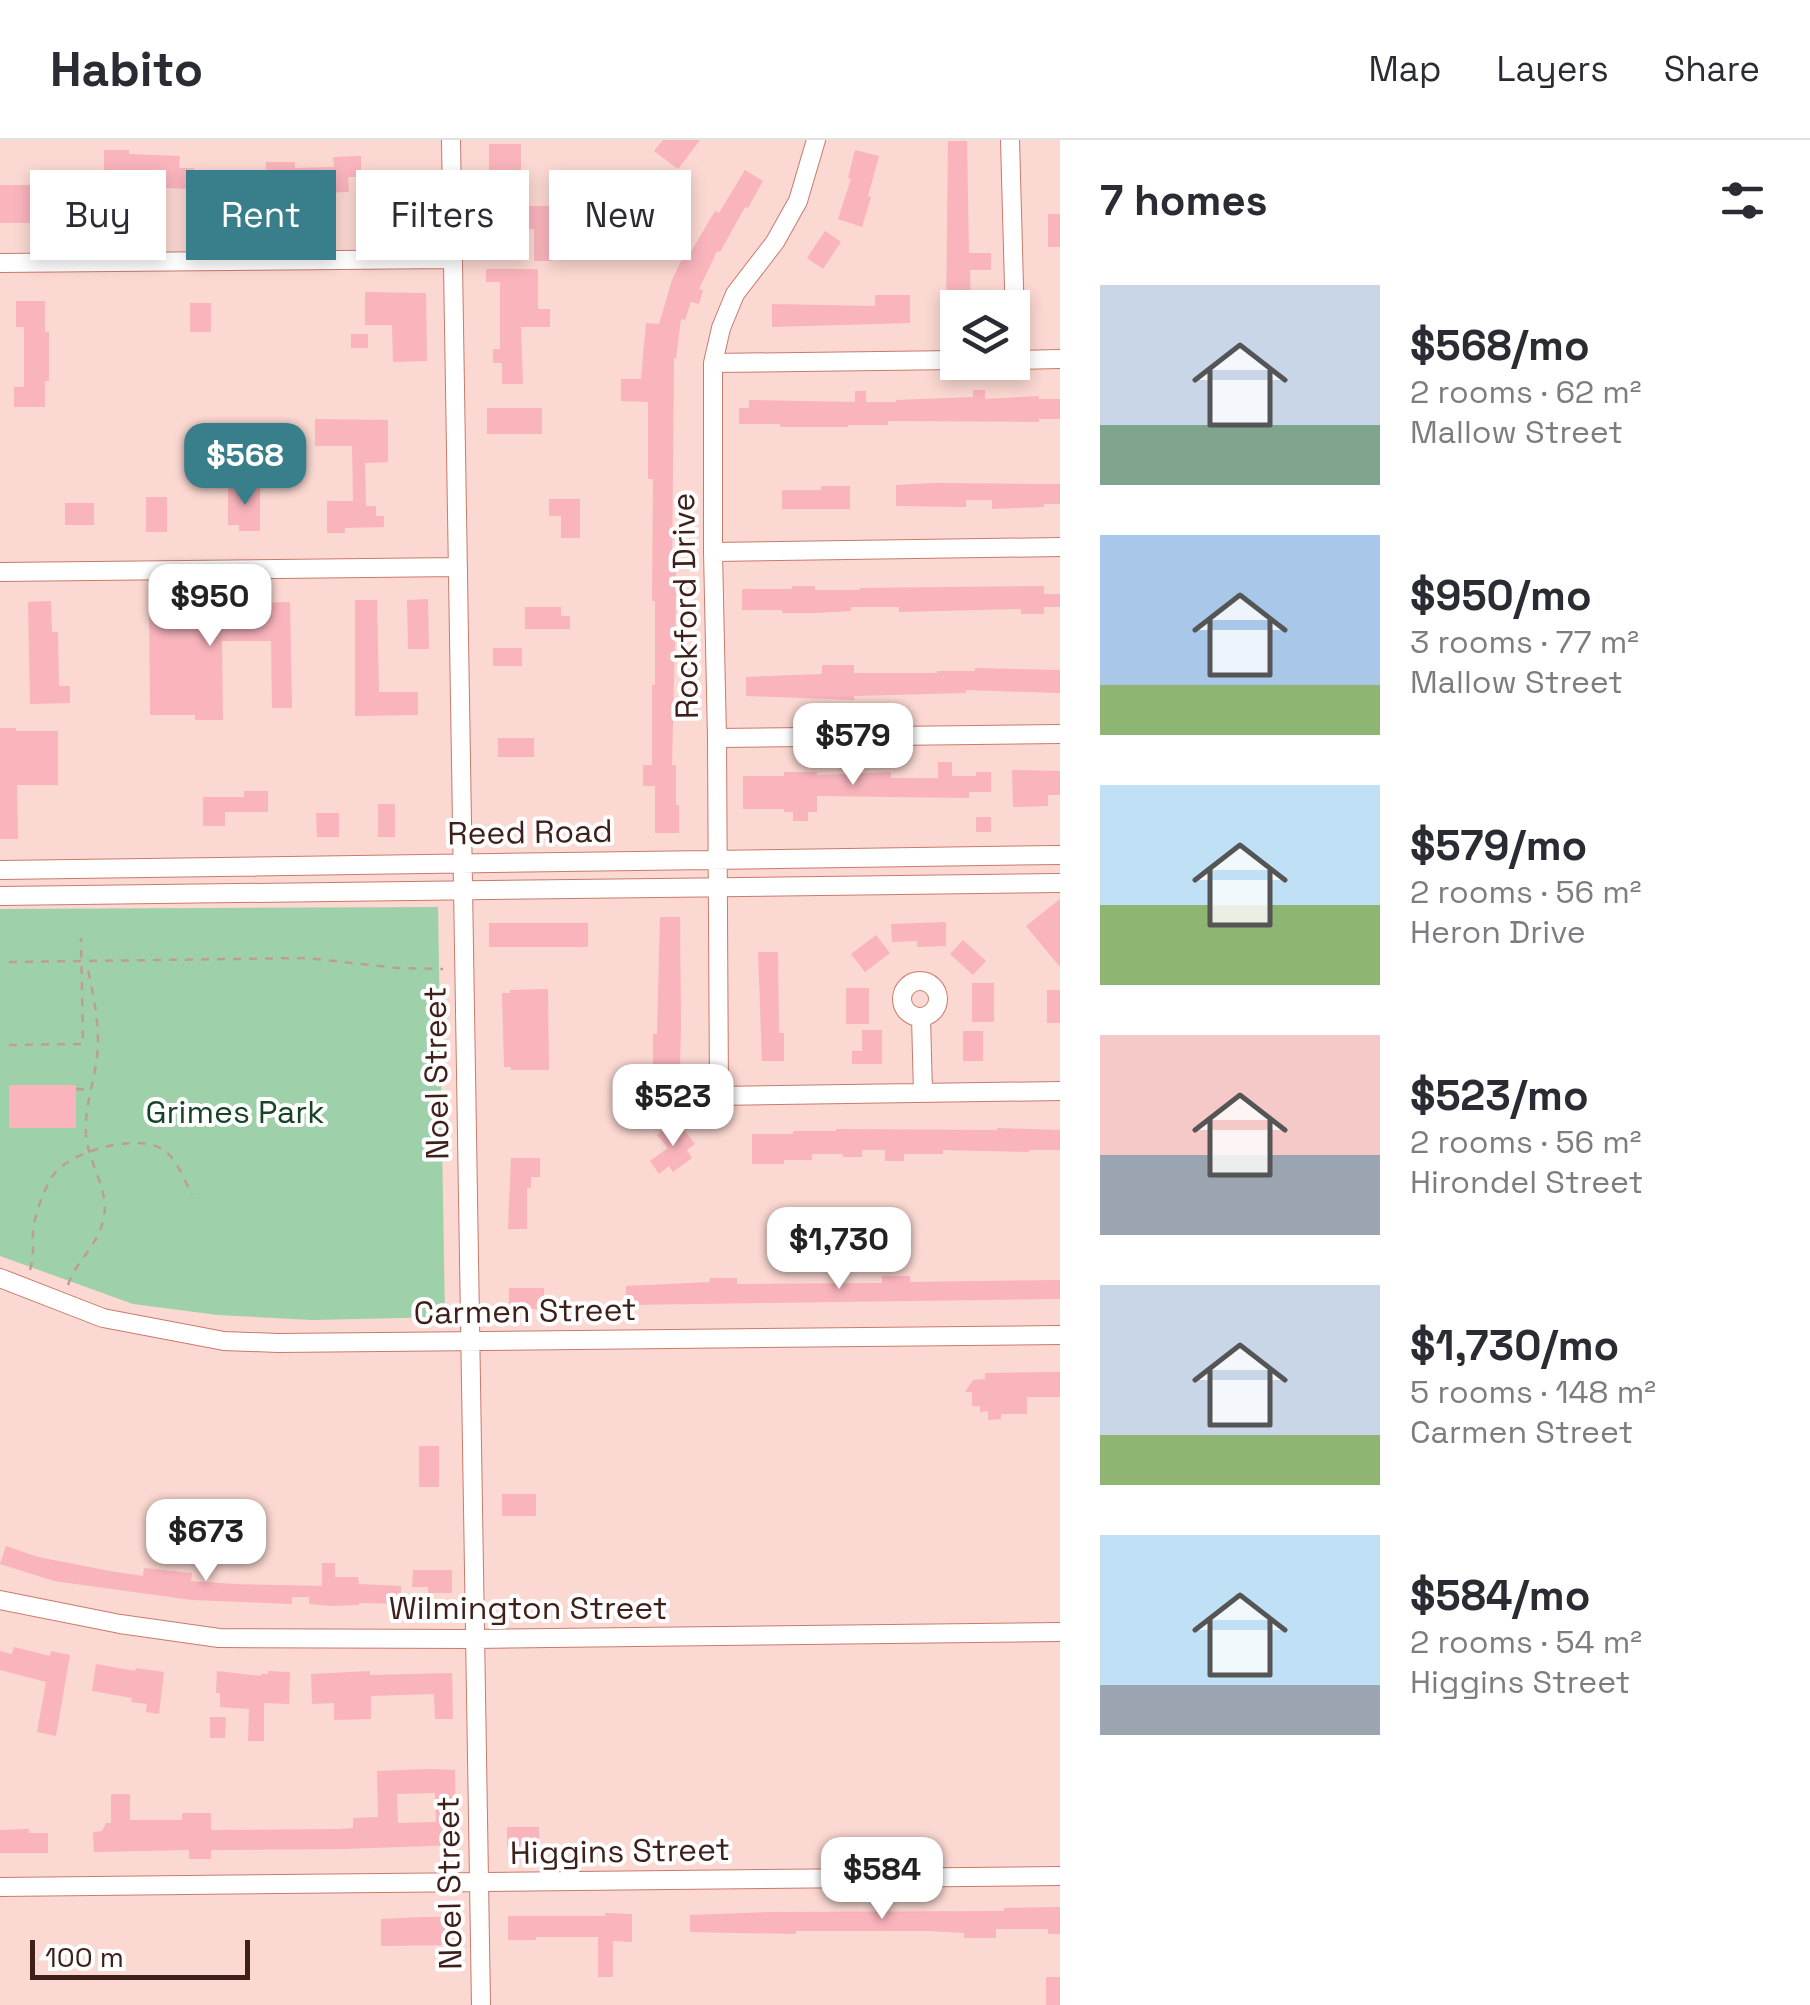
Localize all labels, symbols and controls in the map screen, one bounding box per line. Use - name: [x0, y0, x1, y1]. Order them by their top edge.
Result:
- text: Habito: [50, 39, 203, 100]
- text: Map: [1368, 47, 1441, 91]
- text: Layers: [1496, 47, 1609, 91]
- text: Share: [1664, 47, 1760, 91]
- chip: Buy: [30, 170, 166, 260]
- chip: Rent: [186, 170, 336, 260]
- chip: Filters: [356, 170, 529, 260]
- chip: New: [549, 170, 691, 260]
- icon: filters: [1715, 173, 1770, 228]
- text: 7 homes: [1100, 174, 1268, 227]
- map controls: [940, 290, 1030, 380]
- button: layers: [940, 290, 1030, 380]
- text: $568/mo: [1410, 319, 1590, 372]
- icon: home: [1180, 325, 1300, 445]
- text: 2 rooms · 62 m²: [1410, 372, 1642, 412]
- text: Mallow Street: [1410, 412, 1623, 452]
- pin: $568: [186, 423, 304, 508]
- text: $568: [206, 435, 284, 475]
- street label: Rockford Drive: [663, 492, 707, 720]
- pin: $950: [151, 564, 269, 649]
- text: $950/mo: [1410, 569, 1592, 622]
- icon: home: [1180, 575, 1300, 695]
- text: $950: [170, 576, 250, 616]
- text: 3 rooms · 77 m²: [1410, 622, 1639, 662]
- text: Mallow Street: [1410, 662, 1623, 702]
- pin: $579: [794, 703, 912, 788]
- text: $579: [815, 715, 891, 755]
- street label: Reed Road: [447, 811, 613, 853]
- text: $579/mo: [1410, 819, 1587, 872]
- icon: home: [1180, 825, 1300, 945]
- text: 2 rooms · 56 m²: [1410, 872, 1642, 912]
- text: Heron Drive: [1410, 912, 1586, 952]
- street label: Noel Street: [414, 986, 458, 1160]
- pin: $523: [614, 1064, 732, 1149]
- text: $523/mo: [1410, 1069, 1589, 1122]
- icon: home: [1180, 1075, 1300, 1195]
- text: $523: [635, 1076, 711, 1116]
- park label: Grimes Park: [145, 1092, 325, 1132]
- text: 2 rooms · 56 m²: [1410, 1122, 1642, 1162]
- text: Hirondel Street: [1410, 1162, 1643, 1202]
- pin: $1,730: [758, 1207, 920, 1292]
- text: $1,730: [789, 1219, 889, 1259]
- street label: Carmen Street: [413, 1289, 637, 1333]
- text: $1,730/mo: [1410, 1319, 1619, 1372]
- icon: home: [1180, 1325, 1300, 1445]
- text: 5 rooms · 148 m²: [1410, 1372, 1656, 1412]
- text: Carmen Street: [1410, 1412, 1633, 1452]
- pin: $673: [147, 1499, 265, 1584]
- text: $673: [168, 1511, 244, 1551]
- text: $584/mo: [1410, 1569, 1590, 1622]
- icon: home: [1180, 1575, 1300, 1695]
- street label: Wilmington Street: [389, 1588, 667, 1628]
- text: 2 rooms · 54 m²: [1410, 1622, 1642, 1662]
- text: Higgins Street: [1410, 1662, 1630, 1702]
- street label: Noel Street: [427, 1796, 471, 1970]
- street label: Higgins Street: [510, 1829, 730, 1873]
- pin: $584: [823, 1837, 941, 1922]
- text: $584: [843, 1849, 921, 1889]
- scale bar: [30, 1935, 250, 1980]
- text: 100 m: [45, 1939, 124, 1975]

